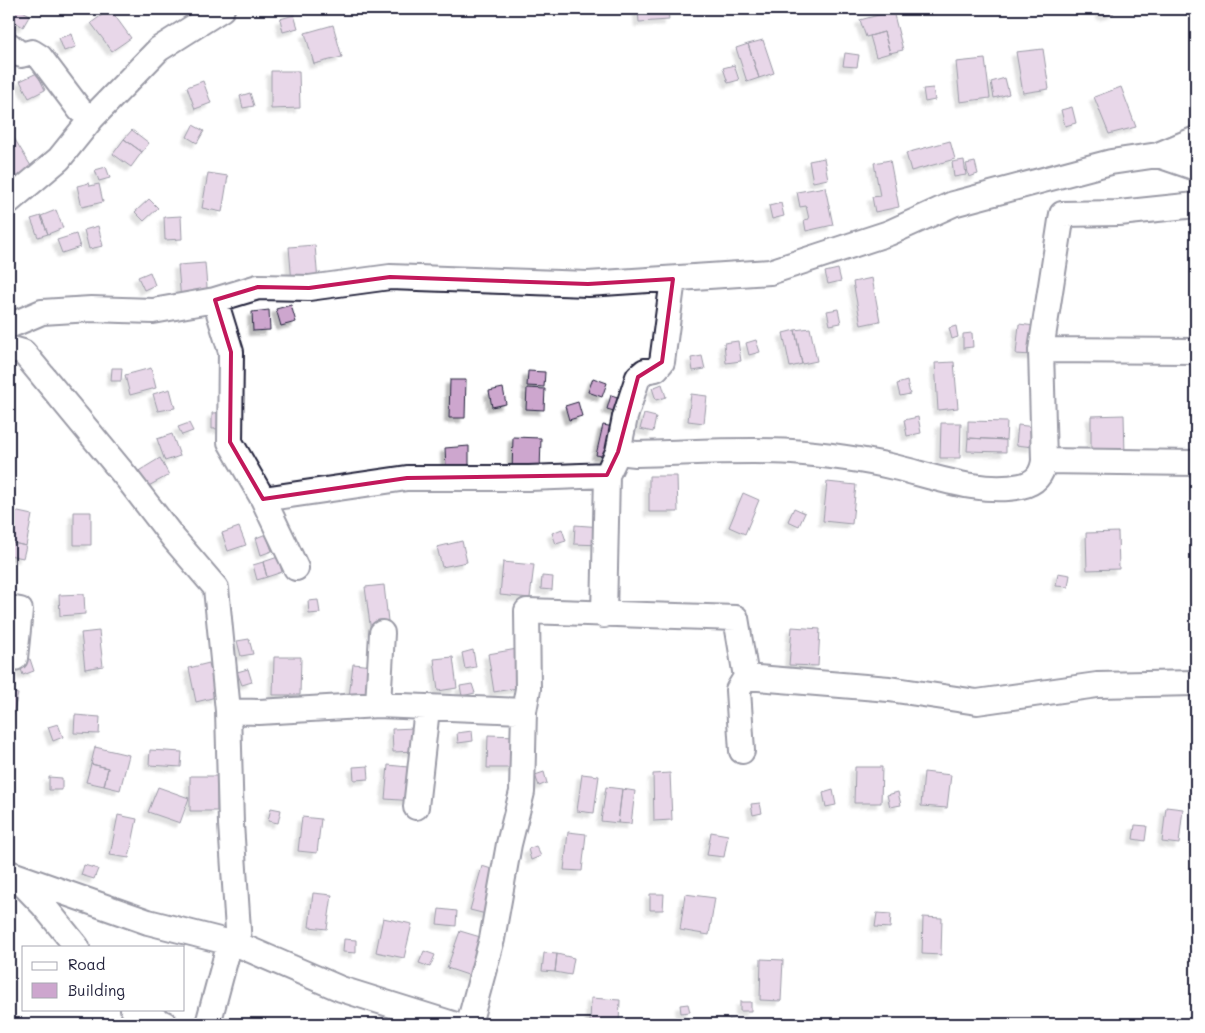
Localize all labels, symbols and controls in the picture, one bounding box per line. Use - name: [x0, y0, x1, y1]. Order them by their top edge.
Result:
- legend: [22, 946, 185, 1010]
- text: Road: [68, 954, 105, 974]
- text: Building: [68, 980, 125, 1000]

